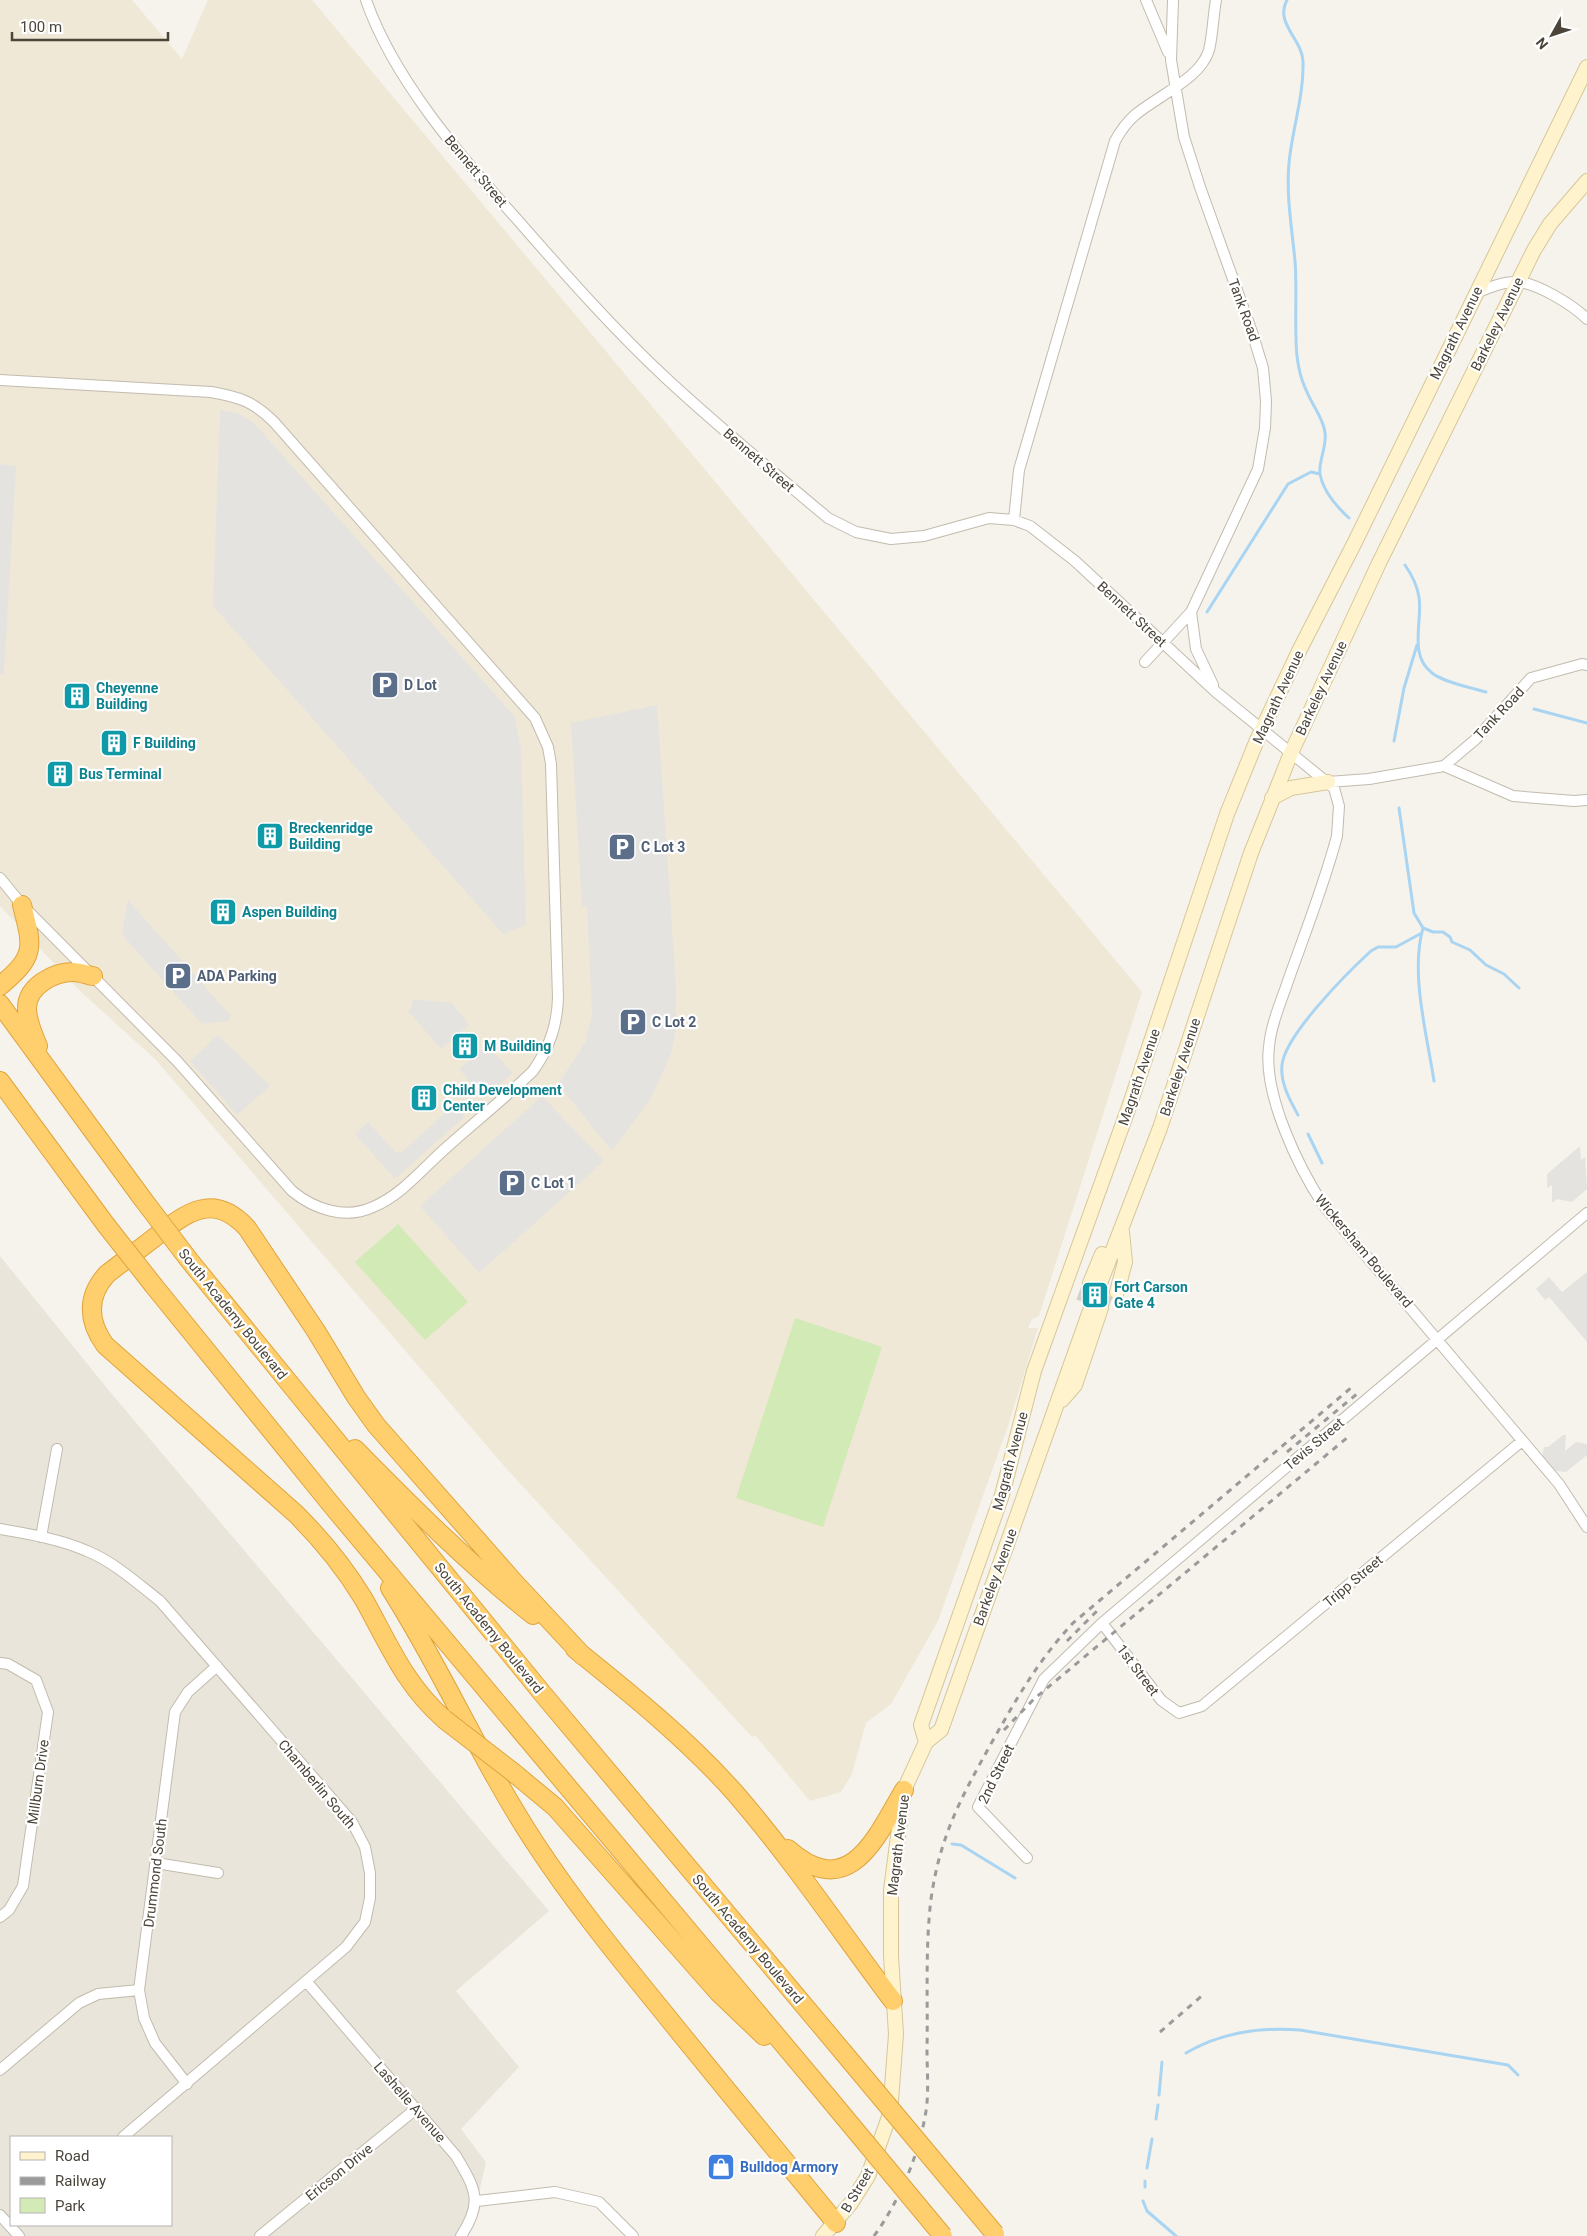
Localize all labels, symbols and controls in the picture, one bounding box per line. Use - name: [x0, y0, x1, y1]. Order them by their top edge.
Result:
- scale bar: [12, 10, 169, 42]
- north arrow: [1527, 10, 1577, 60]
- text: 100 m: [20, 18, 62, 36]
- text: N: [1533, 34, 1551, 52]
- street label: Bennett Street: [441, 132, 511, 210]
- street label: Barkeley Avenue: [1467, 275, 1527, 373]
- street label: Tank Road: [1225, 276, 1263, 344]
- street label: Magrath Avenue: [1427, 284, 1485, 382]
- street label: Bennett Street: [720, 425, 798, 495]
- street label: Bennett Street: [1094, 578, 1170, 650]
- street label: Barkeley Avenue: [1292, 638, 1350, 738]
- street label: Magrath Avenue: [1249, 648, 1307, 746]
- parking icon: D Lot: [370, 670, 400, 700]
- place label: D Lot: [404, 677, 437, 693]
- place label: Cheyenne Building: [96, 680, 159, 712]
- building icon: Cheyenne Building: [62, 681, 92, 711]
- street label: Tank Road: [1471, 684, 1527, 742]
- building icon: F Building: [99, 728, 129, 758]
- place label: F Building: [133, 735, 196, 751]
- building icon: Bus Terminal: [45, 759, 75, 789]
- place label: Bus Terminal: [79, 766, 162, 782]
- place label: Breckenridge Building: [289, 820, 373, 852]
- building icon: Breckenridge Building: [255, 821, 285, 851]
- parking icon: C Lot 3: [607, 832, 637, 862]
- place label: C Lot 3: [641, 839, 685, 855]
- building icon: Aspen Building: [208, 897, 238, 927]
- place label: Aspen Building: [242, 904, 337, 920]
- parking icon: ADA Parking: [163, 961, 193, 991]
- place label: ADA Parking: [197, 968, 277, 984]
- parking icon: C Lot 2: [618, 1007, 648, 1037]
- place label: C Lot 2: [652, 1014, 696, 1030]
- street label: Barkeley Avenue: [1157, 1016, 1203, 1118]
- street label: Magrath Avenue: [1115, 1026, 1163, 1128]
- building icon: M Building: [450, 1031, 480, 1061]
- place label: M Building: [484, 1038, 551, 1054]
- place label: Child Development Center: [443, 1082, 562, 1114]
- building icon: Child Development Center: [409, 1083, 439, 1113]
- parking icon: C Lot 1: [497, 1168, 527, 1198]
- place label: C Lot 1: [531, 1175, 575, 1191]
- street label: Wickersham Boulevard: [1312, 1191, 1416, 1311]
- street label: South Academy Boulevard: [175, 1245, 291, 1383]
- place label: Fort Carson Gate 4: [1114, 1279, 1188, 1311]
- building icon: Fort Carson Gate 4: [1080, 1280, 1110, 1310]
- street label: Magrath Avenue: [989, 1410, 1031, 1512]
- street label: Tevis Street: [1281, 1414, 1347, 1474]
- street label: Barkeley Avenue: [970, 1526, 1020, 1628]
- street label: Tripp Street: [1320, 1551, 1386, 1610]
- street label: South Academy Boulevard: [431, 1559, 547, 1697]
- street label: 1st Street: [1114, 1641, 1163, 1699]
- street label: Chamberlin South: [275, 1736, 359, 1832]
- street label: Millburn Drive: [24, 1739, 52, 1825]
- street label: 2nd Street: [975, 1741, 1017, 1806]
- street label: Magrath Avenue: [884, 1794, 912, 1896]
- street label: Drummond South: [140, 1818, 170, 1928]
- street label: South Academy Boulevard: [689, 1871, 807, 2007]
- street label: Lashelle Avenue: [371, 2059, 449, 2145]
- legend: [10, 2136, 172, 2226]
- street label: Ericson Drive: [302, 2140, 376, 2204]
- text: Road: [55, 2147, 89, 2165]
- shop icon: Bulldog Armory: [706, 2152, 736, 2182]
- place label: Bulldog Armory: [740, 2159, 839, 2175]
- street label: B Street: [837, 2164, 877, 2215]
- text: Railway: [55, 2172, 106, 2190]
- text: Park: [55, 2197, 86, 2215]

